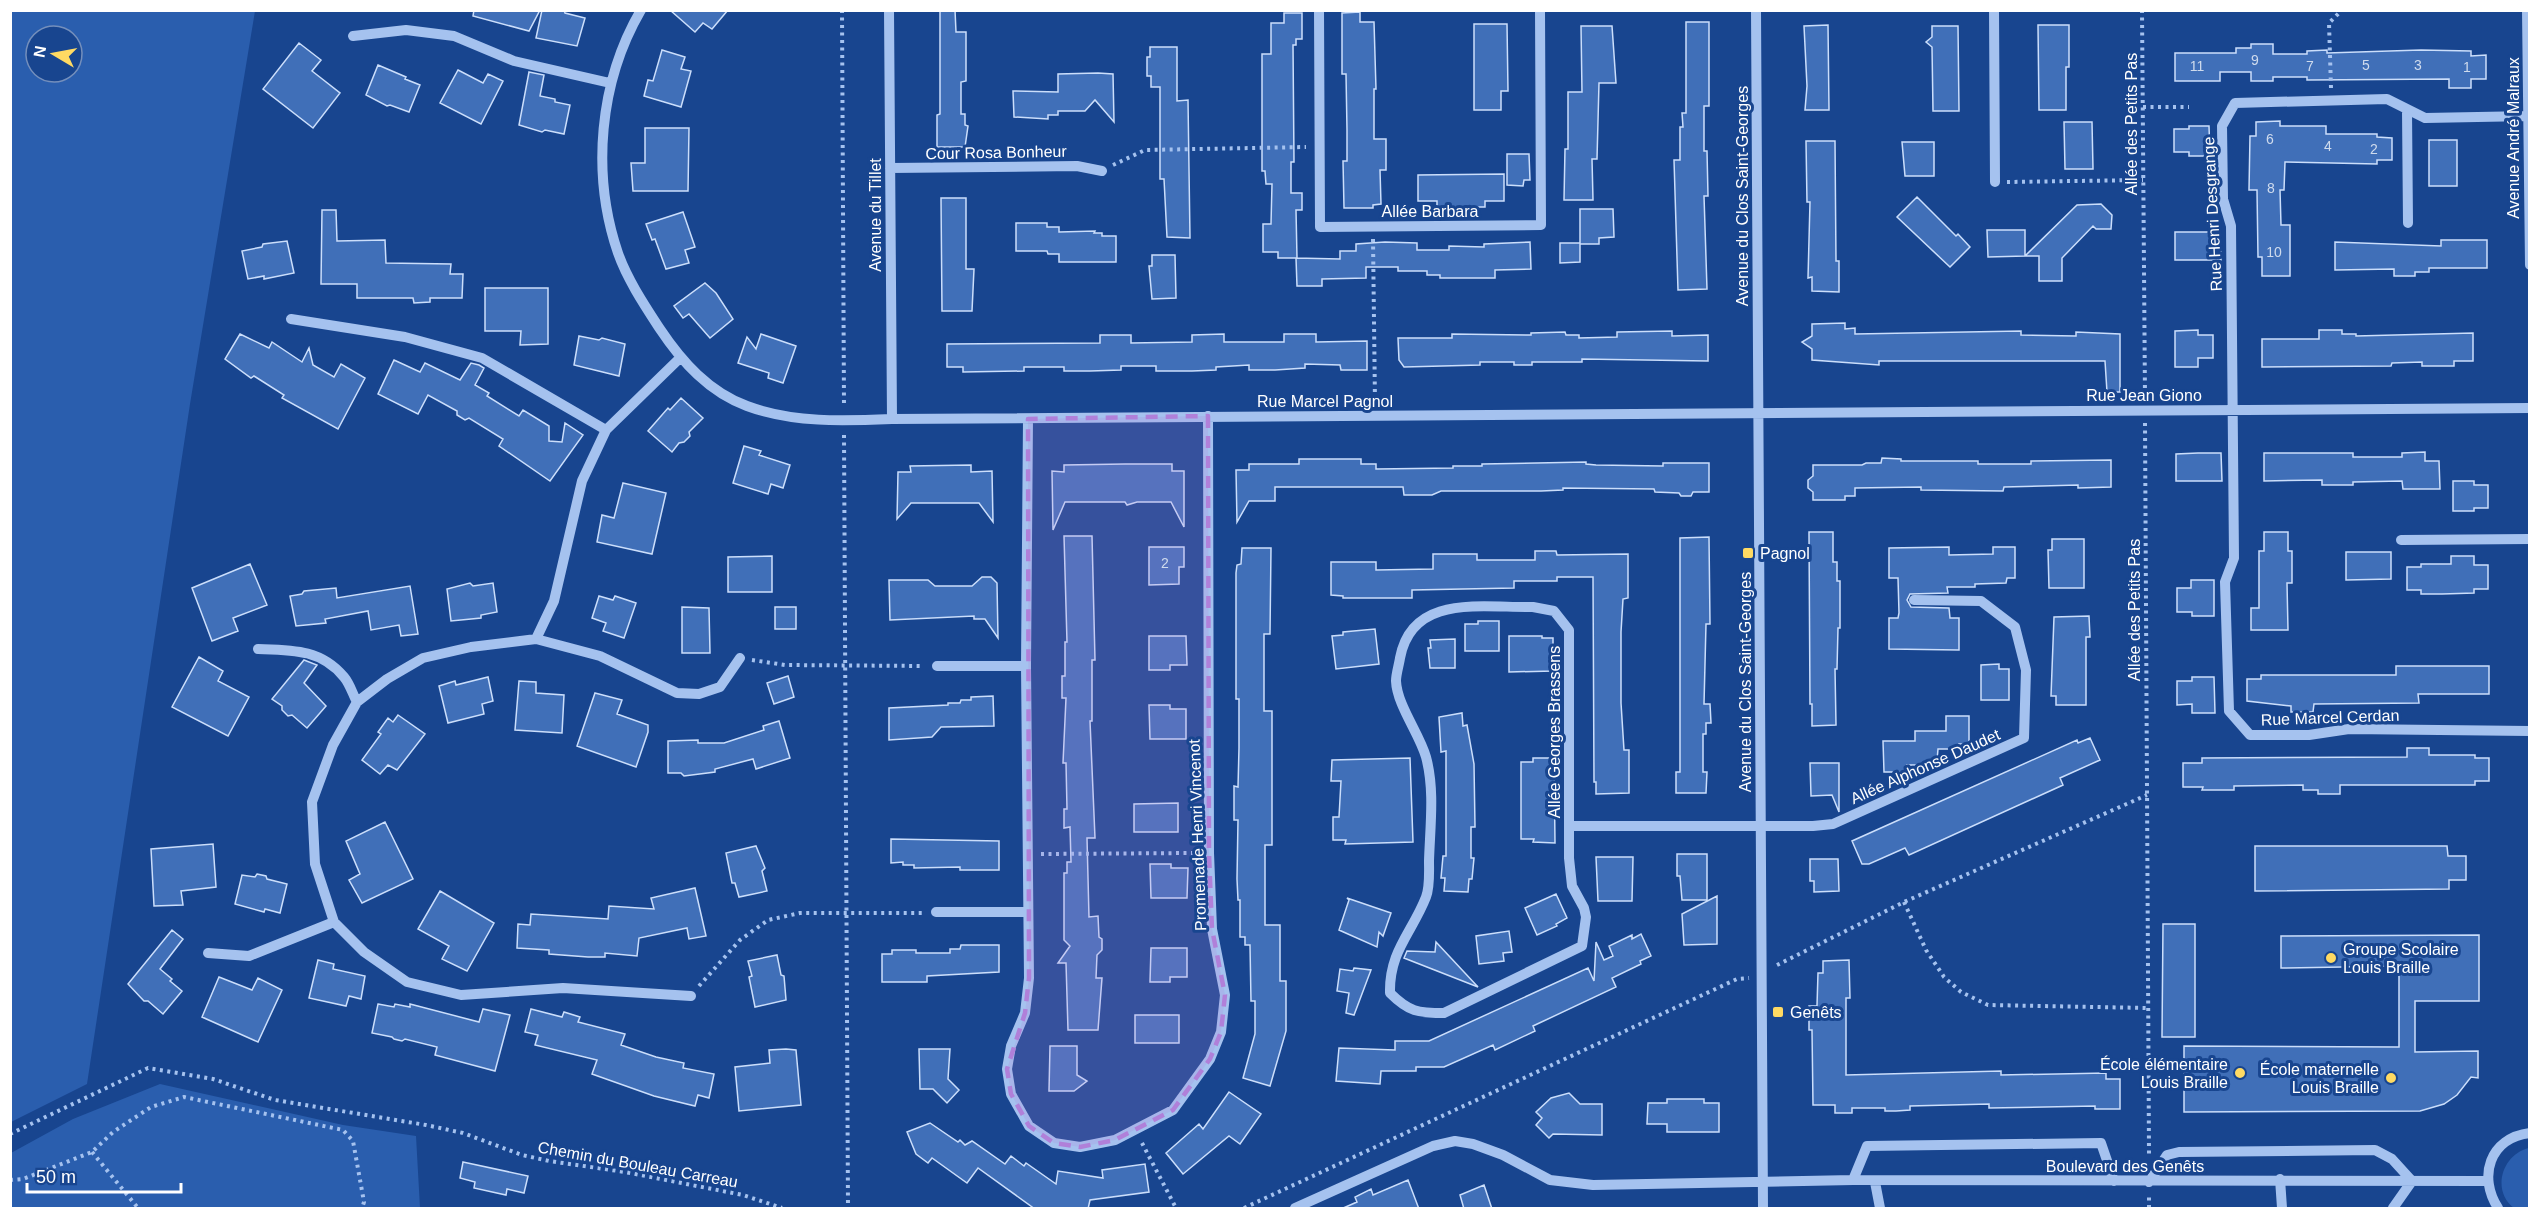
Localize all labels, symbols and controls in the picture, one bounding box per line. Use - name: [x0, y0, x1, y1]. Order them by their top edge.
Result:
- north arrow: [24, 24, 84, 84]
- text: N: [30, 44, 49, 59]
- house number: 9: [2251, 52, 2259, 68]
- street label: Allée des Petits Pas: [2123, 53, 2140, 195]
- house number: 5: [2362, 57, 2370, 73]
- house number: 3: [2414, 57, 2422, 73]
- street label: Avenue André Malraux: [2505, 57, 2522, 219]
- house number: 11: [2190, 58, 2204, 74]
- house number: 7: [2306, 58, 2314, 74]
- house number: 1: [2463, 59, 2471, 75]
- street label: Avenue du Clos Saint-Georges: [1734, 86, 1751, 306]
- house number: 6: [2266, 131, 2274, 147]
- street label: Rue Henri Desgrange: [2200, 136, 2225, 292]
- house number: 4: [2324, 138, 2332, 154]
- house number: 2: [2370, 141, 2378, 157]
- street label: Cour Rosa Bonheur: [925, 143, 1068, 162]
- street label: Avenue du Tillet: [867, 158, 884, 272]
- house number: 8: [2267, 180, 2275, 196]
- street label: Allée Barbara: [1382, 203, 1479, 220]
- house number: 10: [2266, 244, 2282, 260]
- street label: Rue Jean Giono: [2086, 387, 2202, 404]
- street label: Rue Marcel Pagnol: [1257, 393, 1393, 410]
- street label: Allée des Petits Pas: [2126, 539, 2143, 681]
- place label: Pagnol: [1760, 545, 1810, 562]
- marker: Pagnol: [1741, 546, 1755, 560]
- house number: 2: [1161, 555, 1169, 571]
- street label: Avenue du Clos Saint-Georges: [1737, 572, 1754, 792]
- street label: Allée Georges Brassens: [1546, 646, 1563, 818]
- street label: Rue Marcel Cerdan: [2260, 707, 2400, 728]
- street label: Allée Alphonse Daudet: [1848, 726, 2003, 807]
- street label: Promenade Henri Vincenot: [1186, 738, 1209, 931]
- place label: Groupe Scolaire Louis Braille: [2343, 941, 2459, 976]
- marker: Groupe Scolaire Louis Braille: [2324, 951, 2338, 965]
- place label: Genêts: [1790, 1004, 1842, 1021]
- marker: Genêts: [1771, 1005, 1785, 1019]
- place label: École élémentaire Louis Braille: [2100, 1055, 2228, 1091]
- place label: École maternelle Louis Braille: [2260, 1060, 2379, 1096]
- marker: École élémentaire Louis Braille: [2233, 1066, 2247, 1080]
- marker: École maternelle Louis Braille: [2384, 1071, 2398, 1085]
- street label: Chemin du Bouleau Carreau: [537, 1139, 739, 1190]
- scale bar: [27, 1156, 182, 1194]
- street label: Boulevard des Genêts: [2046, 1158, 2204, 1175]
- text: 50 m: [36, 1167, 76, 1187]

